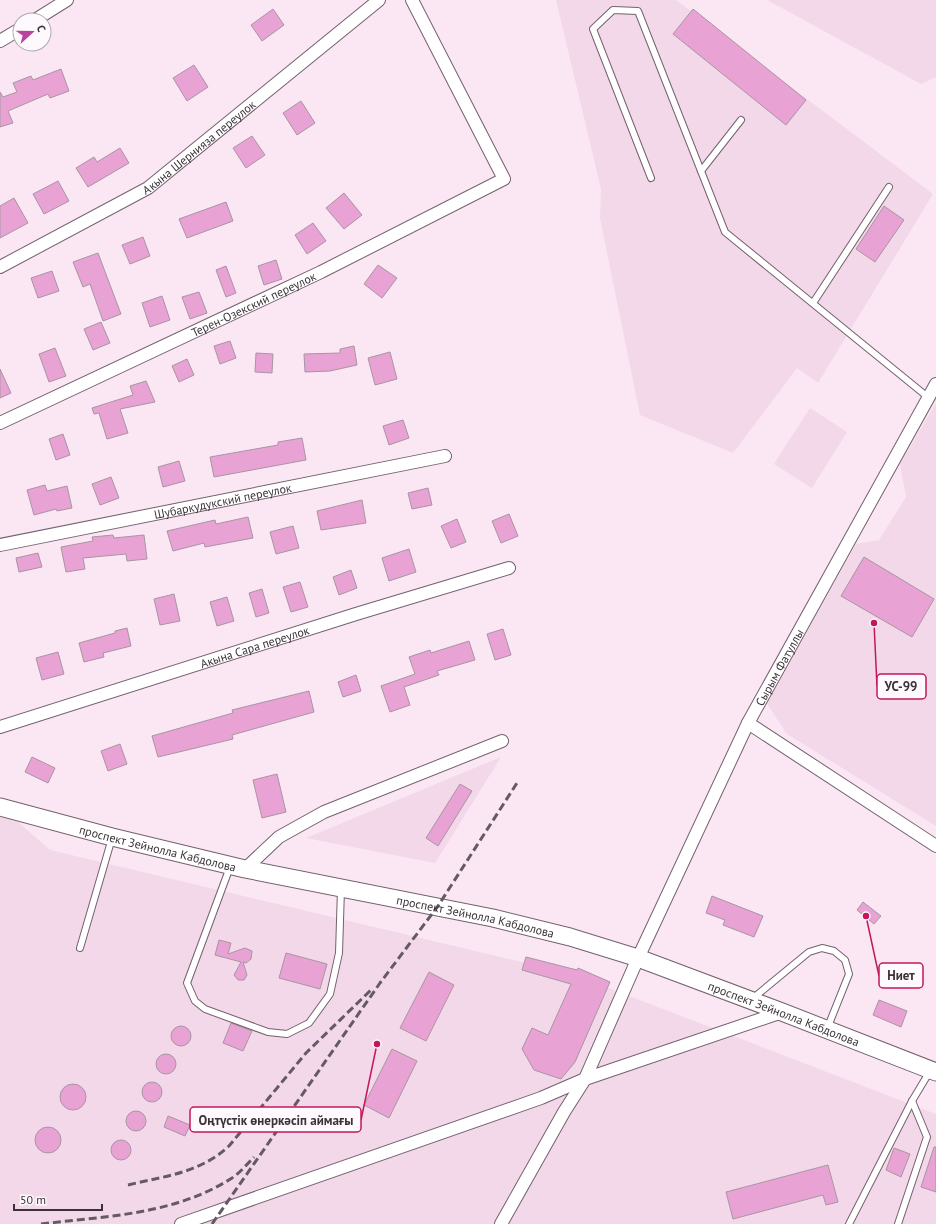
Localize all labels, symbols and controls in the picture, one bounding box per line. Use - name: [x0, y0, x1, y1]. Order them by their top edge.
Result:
- north arrow: [12, 12, 52, 52]
- text: С: [34, 23, 49, 34]
- street label: Акына Шернияза переулок: [140, 96, 258, 197]
- street label: Терен-Озекский переулок: [189, 268, 318, 340]
- street label: Шубаркудукский переулок: [152, 479, 293, 522]
- street label: Акына Сара переулок: [198, 622, 311, 671]
- street label: Сырым Фатуллы: [752, 626, 806, 708]
- callout: УС-99: [877, 674, 926, 699]
- text: УС-99: [884, 678, 917, 695]
- street label: проспект Зейнолла Кабдолова: [78, 821, 238, 874]
- street label: проспект Зейнолла Кабдолова: [395, 892, 556, 940]
- callout: Ниет: [879, 963, 923, 988]
- text: Ниет: [887, 967, 915, 984]
- street label: проспект Зейнолла Кабдолова: [706, 977, 862, 1049]
- callout: Оңтүстік өнеркәсіп аймағы: [190, 1107, 361, 1132]
- text: Оңтүстік өнеркәсіп аймағы: [199, 1112, 353, 1129]
- scale bar: [14, 1186, 102, 1212]
- text: 50 m: [20, 1192, 46, 1207]

